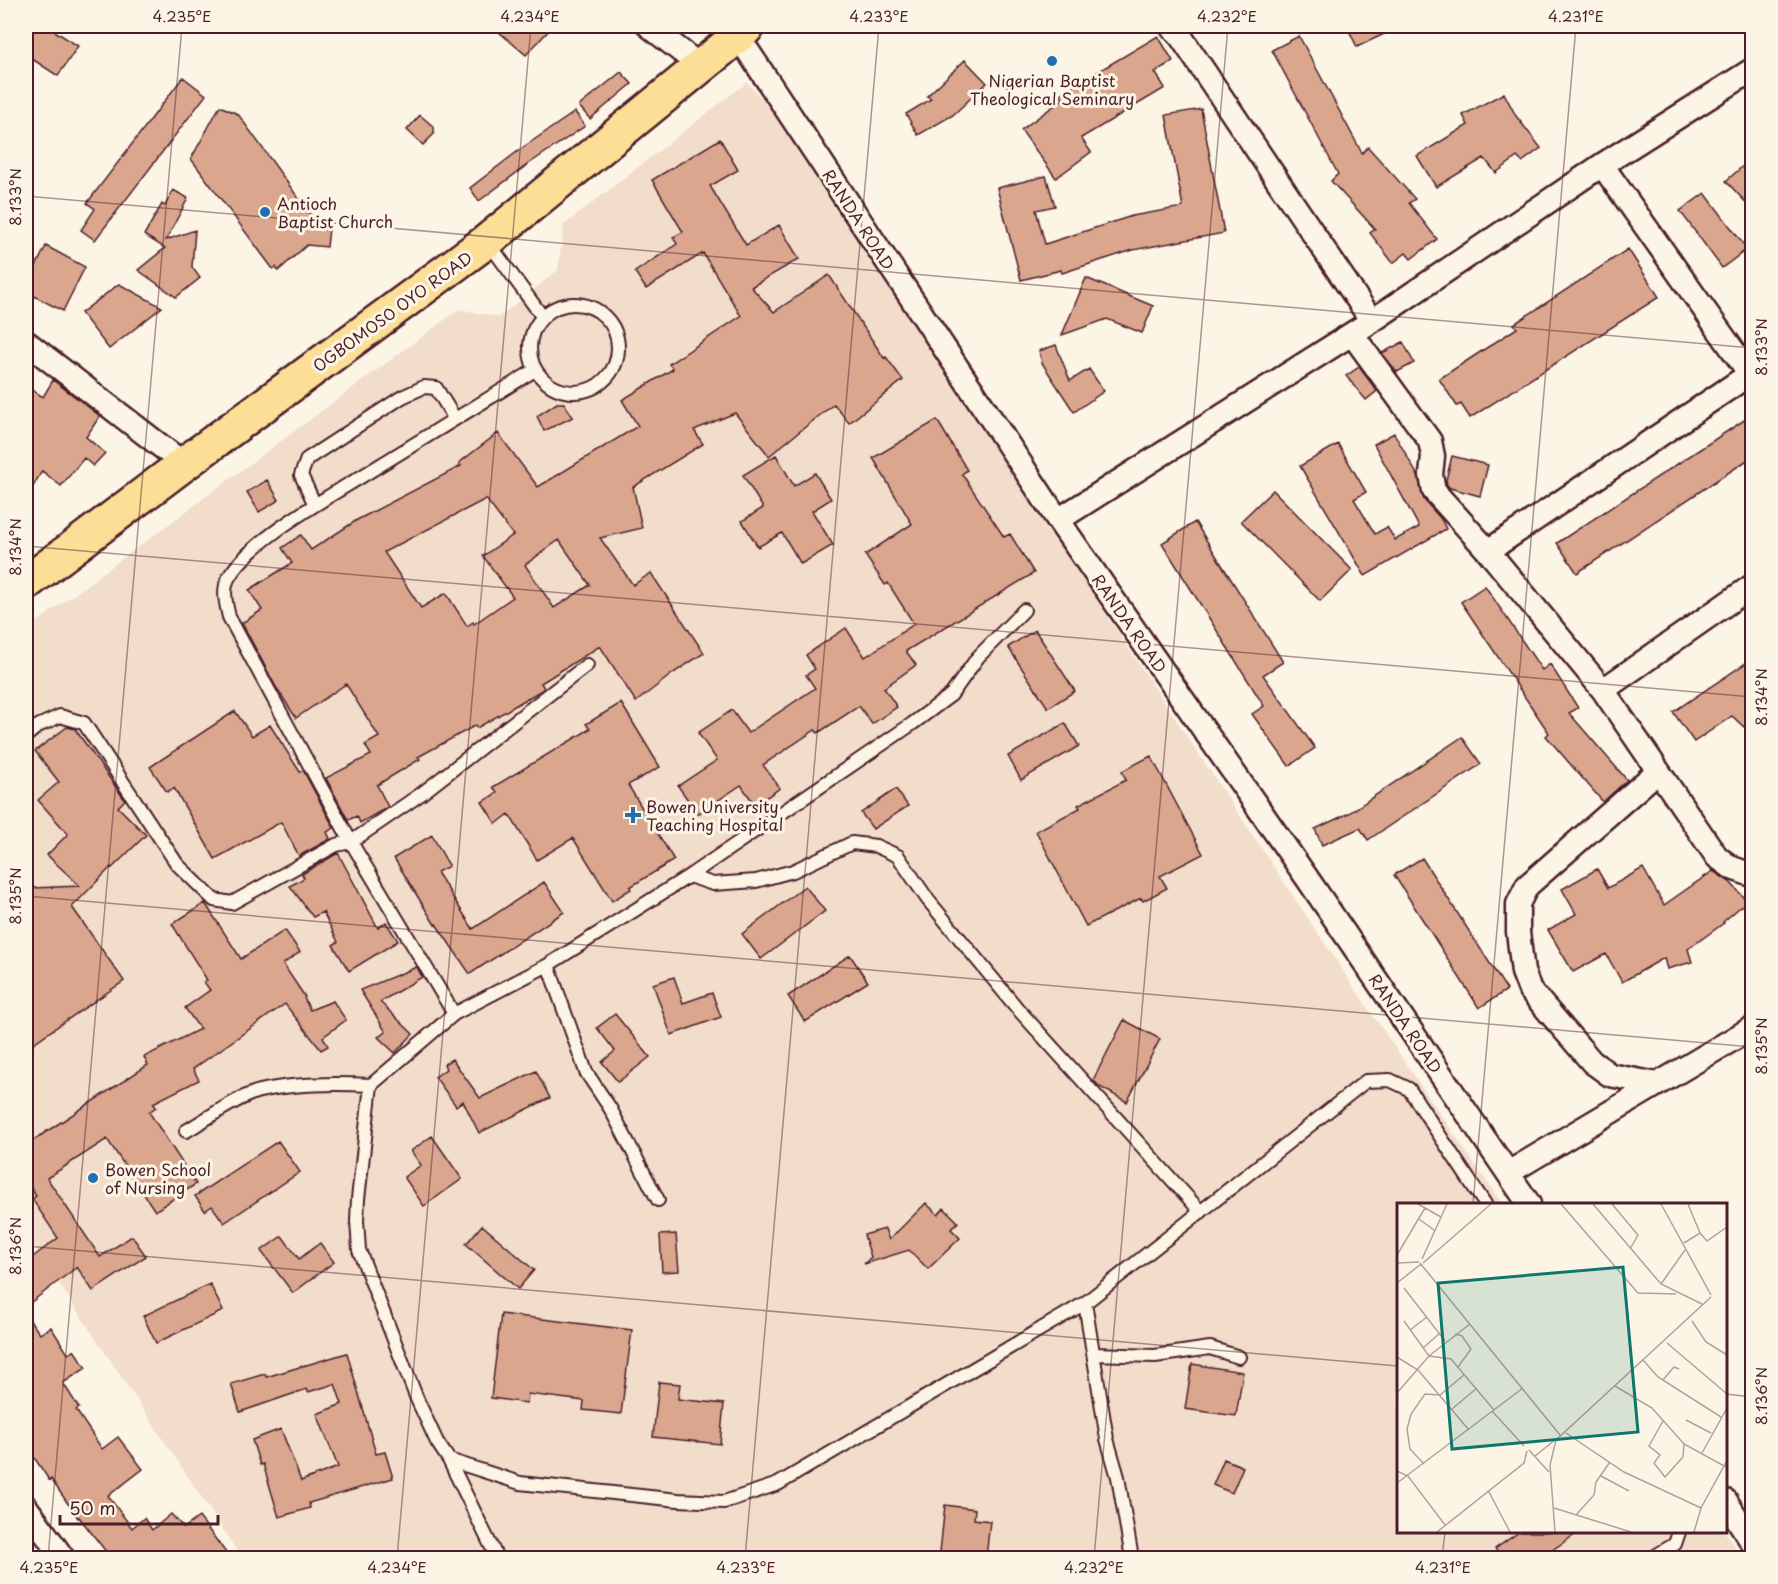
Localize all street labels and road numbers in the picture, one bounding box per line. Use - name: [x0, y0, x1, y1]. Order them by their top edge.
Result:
- street label: RANDA ROAD: [817, 164, 901, 274]
- street label: OGBOMOSO OYO ROAD: [307, 245, 477, 377]
- street label: RANDA ROAD: [1087, 569, 1173, 677]
- street label: RANDA ROAD: [1364, 968, 1448, 1078]

